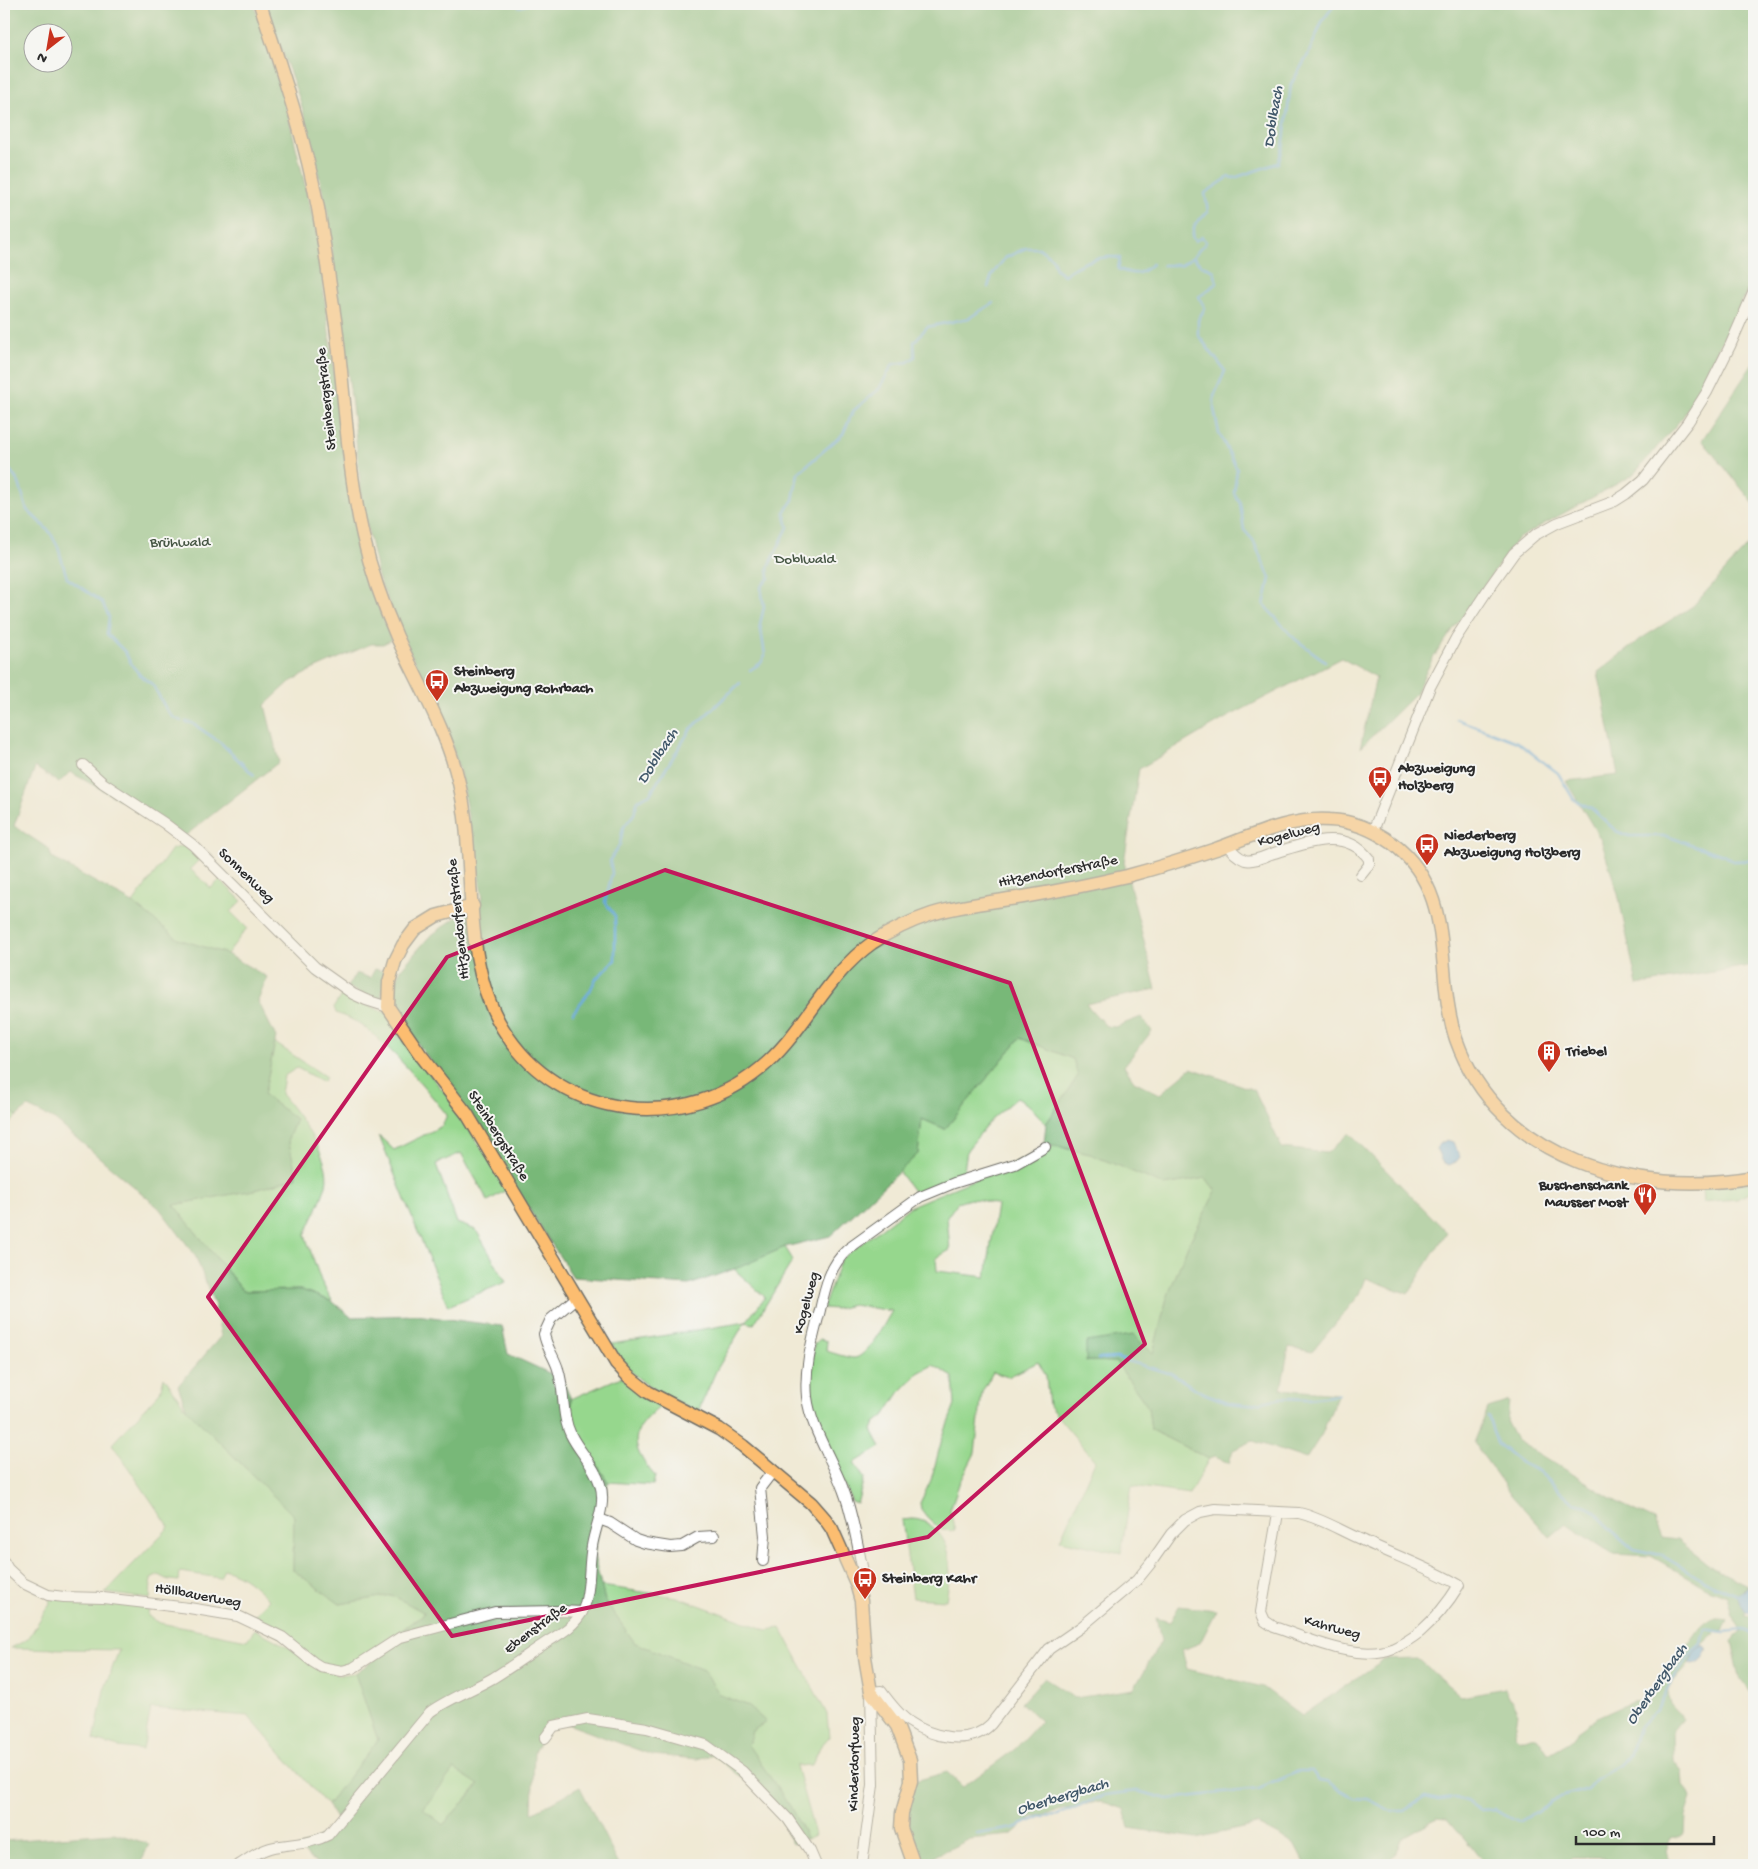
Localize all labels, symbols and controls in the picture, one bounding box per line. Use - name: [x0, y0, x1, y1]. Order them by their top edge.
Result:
- north arrow: [22, 22, 72, 72]
- text: N: [34, 47, 51, 67]
- water label: Doblbach: [1261, 84, 1289, 149]
- street label: Steinbergstraße: [313, 347, 341, 451]
- park label: Brühwald: [149, 534, 211, 552]
- park label: Doblwald: [774, 551, 837, 569]
- place label: Steinberg Abzweigung Rohrbach: [453, 663, 593, 698]
- bus stop icon: Steinberg Abzweigung Rohrbach: [424, 668, 450, 702]
- water label: Doblbach: [634, 725, 684, 788]
- place label: Abzweigung Holzberg: [1397, 760, 1476, 795]
- bus stop icon: Abzweigung Holzberg: [1367, 765, 1393, 799]
- street label: Kogelweg: [1256, 818, 1322, 852]
- place label: Niederberg Abzweigung Holzberg: [1443, 827, 1581, 862]
- bus stop icon: Niederberg Abzweigung Holzberg: [1414, 832, 1440, 866]
- street label: Sonnenweg: [214, 845, 278, 907]
- street label: Hitzendorferstraße: [997, 852, 1119, 892]
- street label: Hitzendorferstraße: [444, 858, 474, 980]
- building icon: Triebel: [1536, 1039, 1562, 1073]
- place label: Triebel: [1565, 1043, 1608, 1061]
- street label: Steinbergstraße: [463, 1088, 533, 1185]
- place label: Buschenschank Mausser Most: [1538, 1177, 1630, 1212]
- restaurant icon: Buschenschank Mausser Most: [1632, 1182, 1658, 1216]
- street label: Kogelweg: [790, 1270, 824, 1336]
- bus stop icon: Steinberg Kahr: [852, 1566, 878, 1600]
- place label: Steinberg Kahr: [882, 1570, 978, 1588]
- street label: Höllbauerweg: [154, 1580, 242, 1612]
- street label: Ebenstraße: [501, 1599, 571, 1659]
- street label: Kahrweg: [1302, 1612, 1362, 1644]
- water label: Oberbergbach: [1623, 1640, 1693, 1729]
- street label: Kinderdorfweg: [845, 1716, 865, 1812]
- water label: Oberbergbach: [1015, 1775, 1112, 1821]
- scale bar: [1576, 1814, 1713, 1846]
- text: 100 m: [1582, 1824, 1621, 1842]

